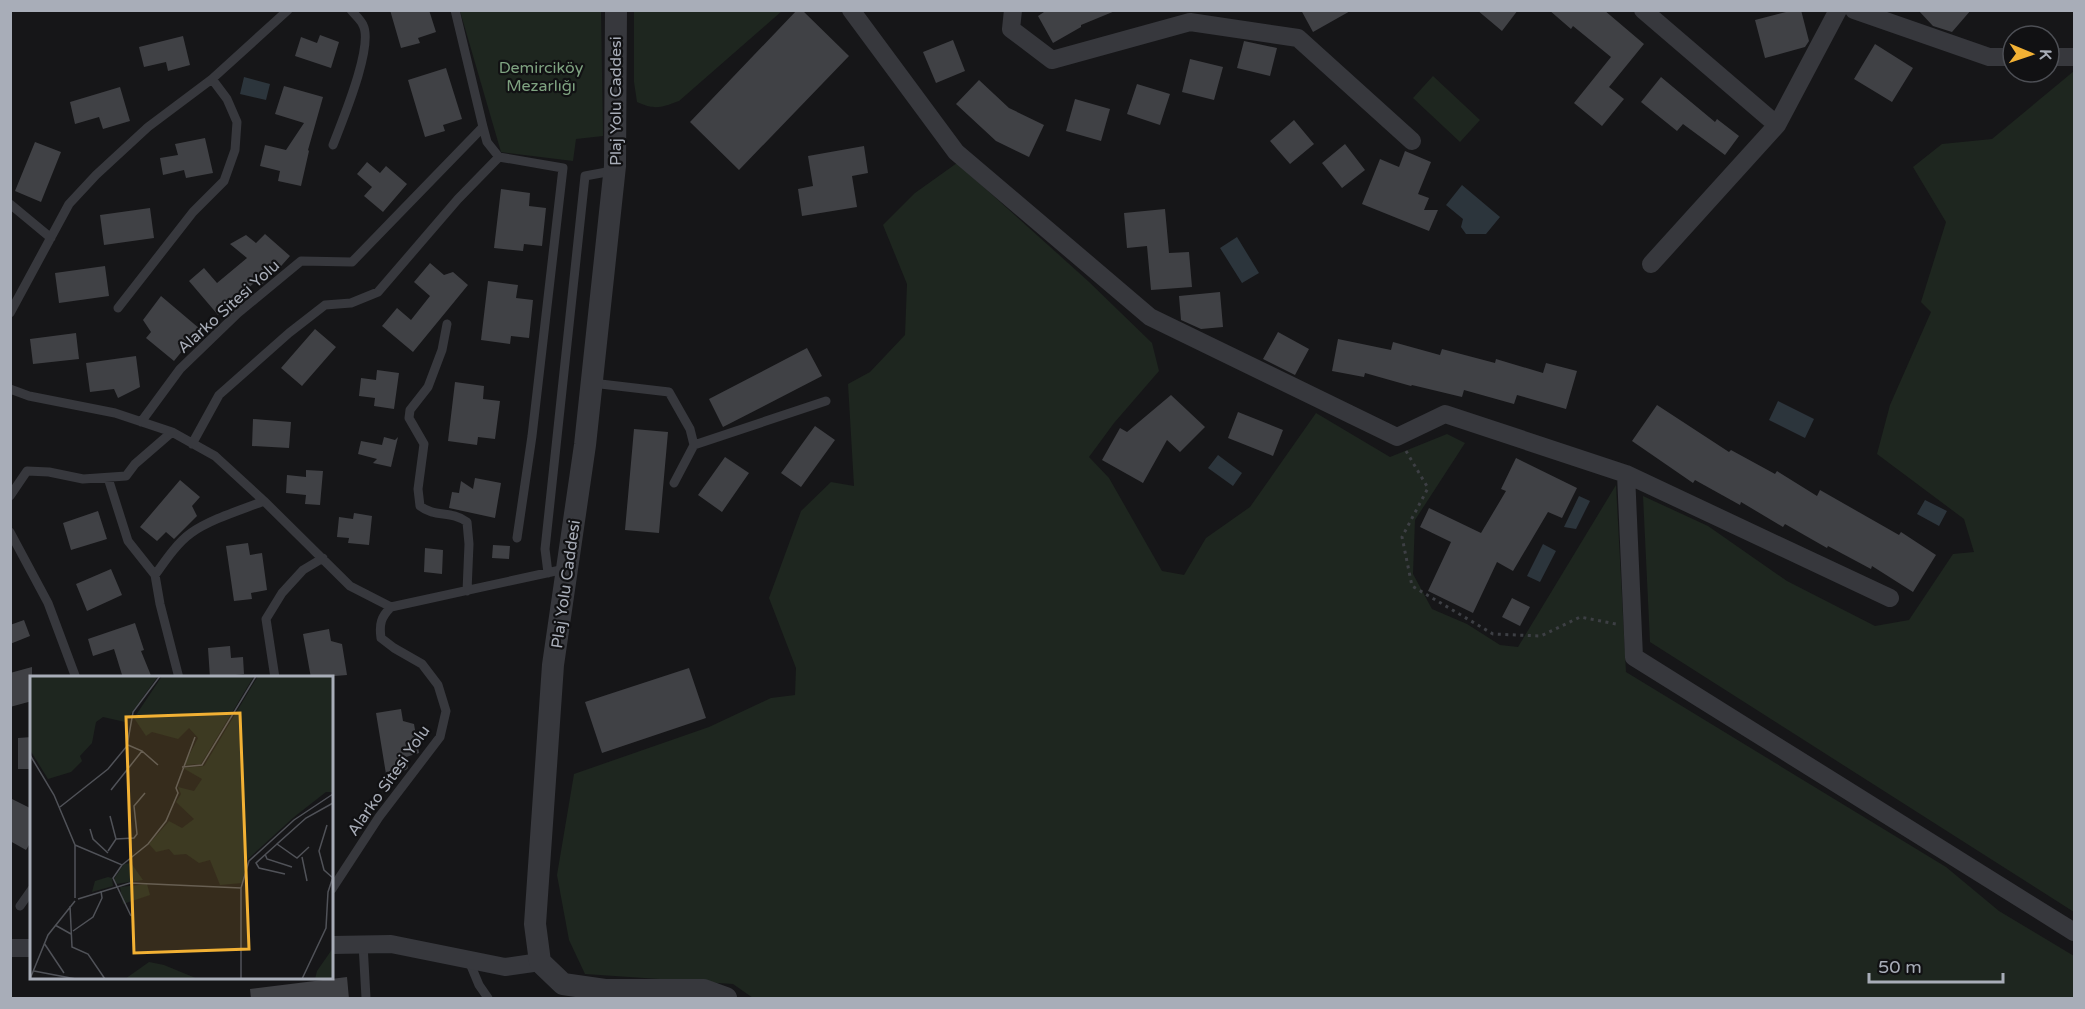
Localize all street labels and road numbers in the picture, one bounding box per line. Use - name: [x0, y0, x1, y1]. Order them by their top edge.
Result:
- street label: Plaj Yolu Caddesi: [606, 36, 626, 166]
- street label: Alarko Sitesi Yolu: [173, 256, 284, 358]
- street label: Plaj Yolu Caddesi: [547, 519, 585, 650]
- street label: Alarko Sitesi Yolu: [343, 721, 434, 840]

